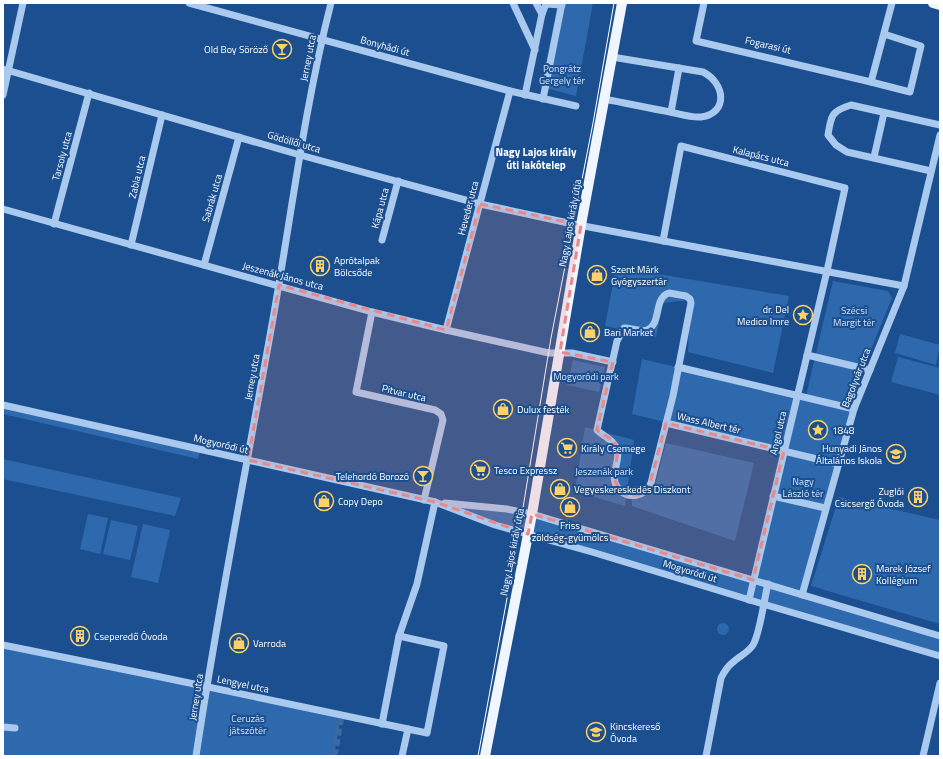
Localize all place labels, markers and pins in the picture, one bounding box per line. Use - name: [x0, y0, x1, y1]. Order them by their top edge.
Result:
- bar icon: Old Boy Söröző: [271, 38, 293, 60]
- place label: Old Boy Söröző: [204, 42, 268, 57]
- place label: Aprótalpak Bölcsőde: [334, 253, 380, 280]
- building icon: Aprótalpak Bölcsőde: [309, 255, 331, 277]
- place label: Szent Márk Gyógyszertár: [611, 262, 667, 289]
- shop icon: Szent Márk Gyógyszertár: [586, 264, 608, 286]
- place label: dr. Del Medico Imre: [737, 302, 789, 329]
- place icon: dr. Del Medico Imre: [792, 304, 814, 326]
- shop icon: Bari Market: [579, 321, 601, 343]
- place label: Bari Market: [604, 325, 654, 340]
- shop icon: Dulux festék: [492, 398, 514, 420]
- place label: Dulux festék: [517, 402, 570, 417]
- place icon: 1848: [807, 419, 829, 441]
- place label: 1848: [832, 423, 855, 438]
- supermarket icon: Király Csemege: [556, 437, 578, 459]
- place label: Király Csemege: [581, 441, 645, 456]
- place label: Hunyadi János Általános Iskola: [816, 441, 882, 468]
- school or university icon: Hunyadi János Általános Iskola: [885, 443, 907, 465]
- supermarket icon: Tesco Expressz: [469, 459, 491, 481]
- place label: Tesco Expressz: [494, 463, 558, 478]
- bar icon: Telehordó Borozó: [412, 465, 434, 487]
- place label: Telehordó Borozó: [336, 469, 409, 484]
- shop icon: Vegyeskereskedés Diszkont: [549, 478, 571, 500]
- place label: Vegyeskereskedés Diszkont: [574, 482, 691, 497]
- place label: Zuglói Csicsergő Óvoda: [835, 484, 904, 511]
- building icon: Zuglói Csicsergő Óvoda: [907, 486, 929, 508]
- shop icon: Copy Depo: [313, 490, 335, 512]
- place label: Copy Depo: [338, 494, 383, 509]
- shop icon: Friss zöldség-gyümölcs: [559, 496, 581, 518]
- place label: Friss zöldség-gyümölcs: [532, 518, 609, 545]
- place label: Marek József Kollégium: [876, 561, 931, 588]
- building icon: Marek József Kollégium: [851, 563, 873, 585]
- building icon: Cseperedő Óvoda: [69, 625, 91, 647]
- place label: Cseperedő Óvoda: [94, 629, 168, 644]
- shop icon: Varroda: [228, 632, 250, 654]
- place label: Varroda: [253, 636, 286, 651]
- place label: Kincskereső Óvoda: [610, 719, 660, 746]
- school or university icon: Kincskereső Óvoda: [585, 721, 607, 743]

